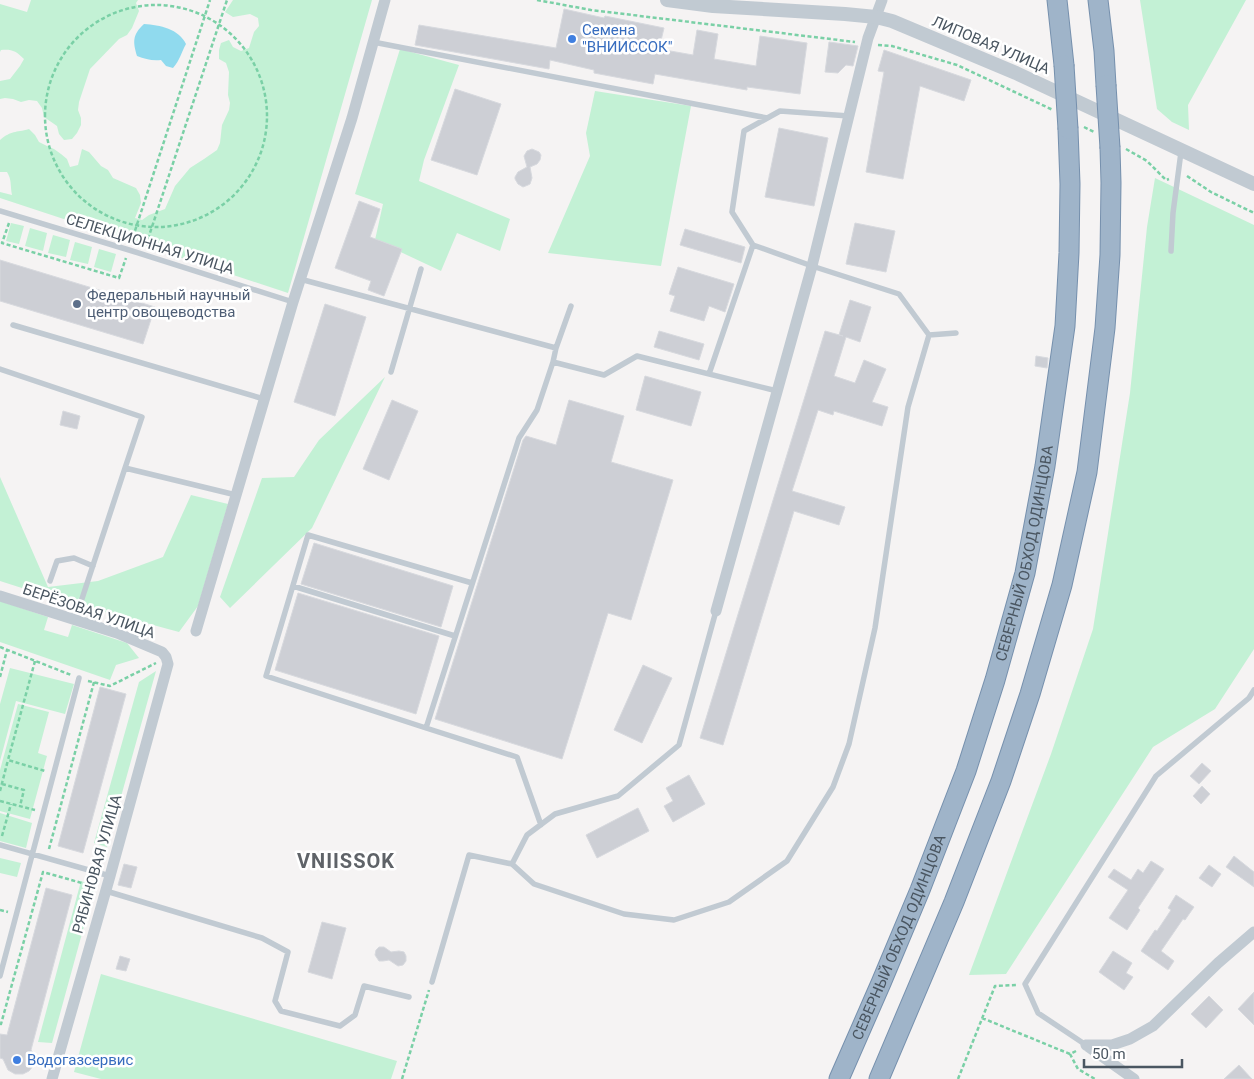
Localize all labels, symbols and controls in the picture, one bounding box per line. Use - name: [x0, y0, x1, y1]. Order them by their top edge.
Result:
- street label: ЛИПОВАЯ УЛИЦА: [929, 12, 1053, 78]
- place label: Семена "ВНИИССОК": [582, 21, 673, 56]
- marker: Семена "ВНИИССОК": [566, 33, 578, 45]
- street label: СЕЛЕКЦИОННАЯ УЛИЦА: [64, 210, 236, 278]
- place label: Федеральный научный центр овощеводства: [87, 286, 251, 321]
- marker: Федеральный научный центр овощеводства: [71, 298, 83, 310]
- street label: СЕВЕРНЫЙ ОБХОД ОДИНЦОВА: [992, 444, 1057, 663]
- street label: БЕРЁЗОВАЯ УЛИЦА: [20, 580, 158, 642]
- street label: РЯБИНОВАЯ УЛИЦА: [69, 792, 126, 936]
- street label: СЕВЕРНЫЙ ОБХОД ОДИНЦОВА: [848, 832, 950, 1043]
- district label: VNIISSOK: [297, 849, 395, 873]
- scale bar: [1084, 1036, 1182, 1068]
- text: 50 m: [1092, 1045, 1126, 1063]
- place label: Водогазсервис: [27, 1051, 134, 1069]
- marker: Водогазсервис: [11, 1054, 23, 1066]

